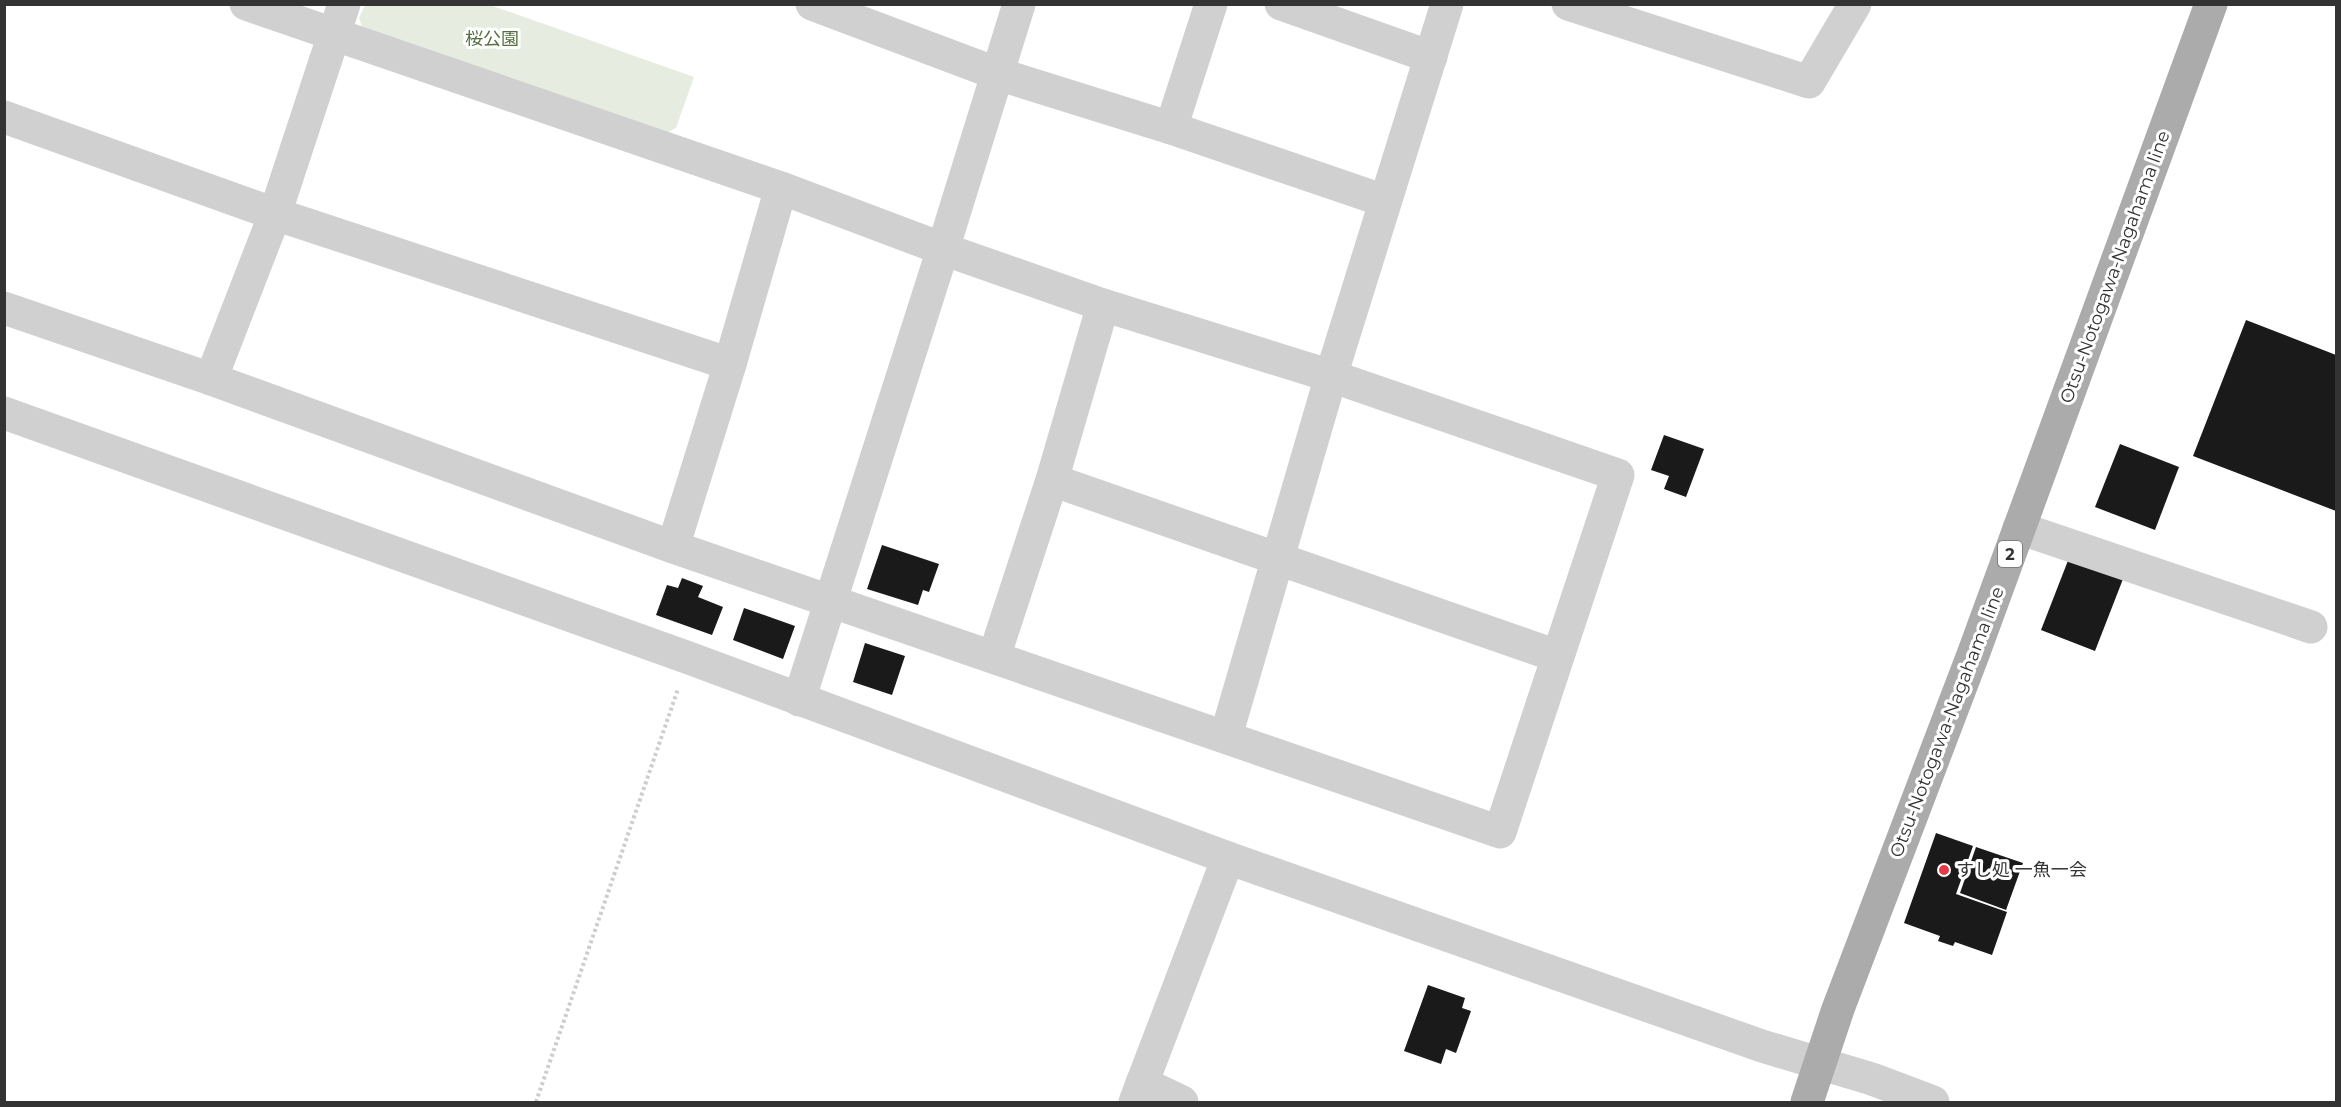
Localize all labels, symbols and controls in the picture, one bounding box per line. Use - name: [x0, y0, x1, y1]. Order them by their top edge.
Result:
- park label: 桜公園: [465, 28, 519, 50]
- street label: Otsu-Notogawa-Nagahama line: [2055, 128, 2175, 406]
- road number: 2: [1998, 541, 2022, 567]
- street label: Otsu-Notogawa-Nagahama line: [1885, 583, 2009, 861]
- place label: すし処 一魚一会: [1956, 859, 2087, 881]
- marker: すし処 一魚一会: [1937, 863, 1951, 877]

